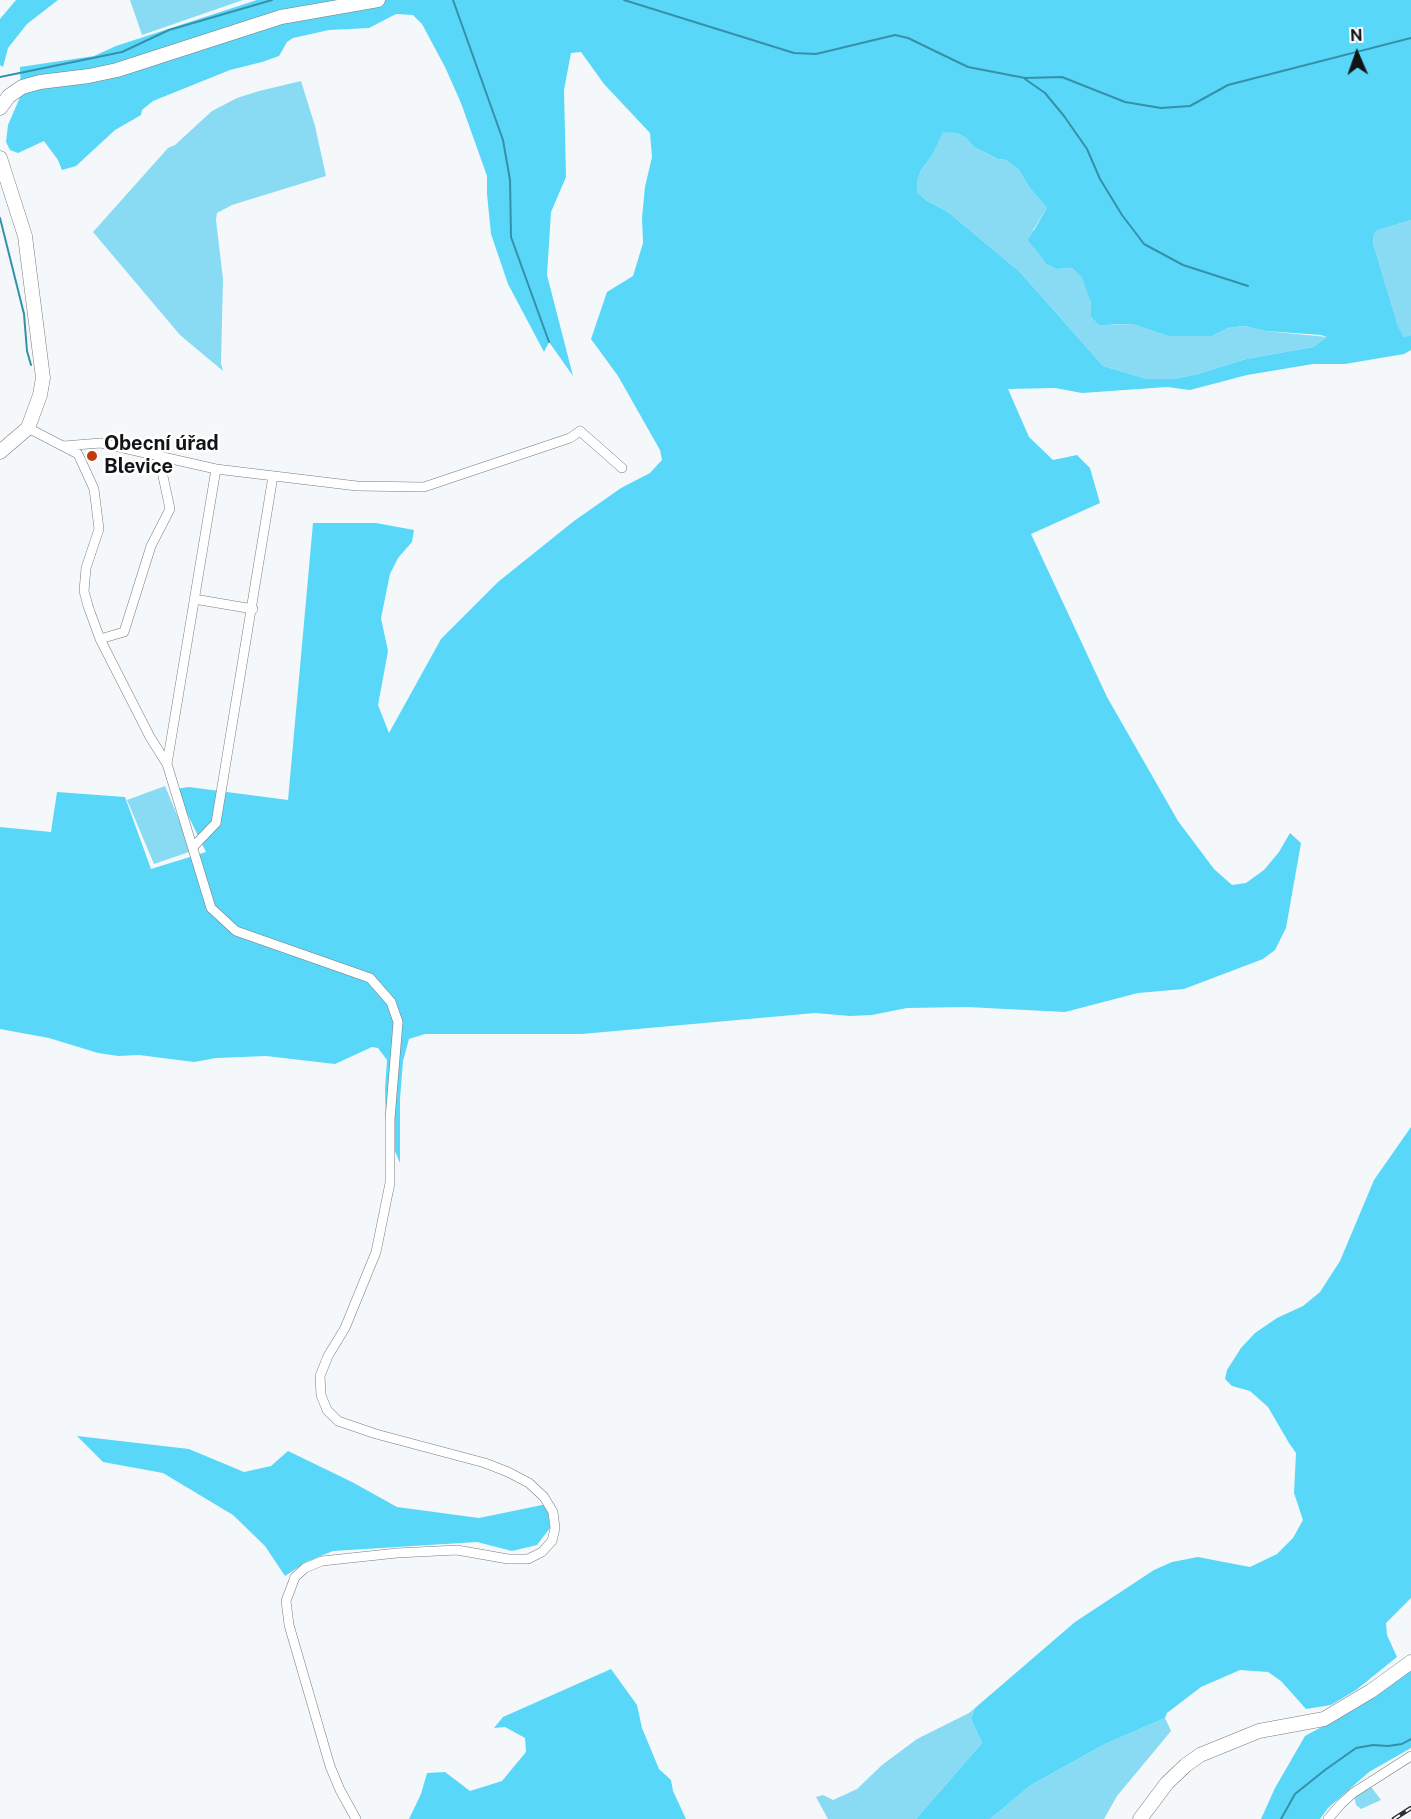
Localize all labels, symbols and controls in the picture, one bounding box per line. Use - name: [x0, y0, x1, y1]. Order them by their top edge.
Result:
- north arrow: [1327, 24, 1387, 84]
- text: N: [1350, 26, 1363, 45]
- place label: Obecní úřad Blevice: [104, 432, 219, 479]
- marker: Obecní úřad Blevice: [85, 449, 99, 463]

